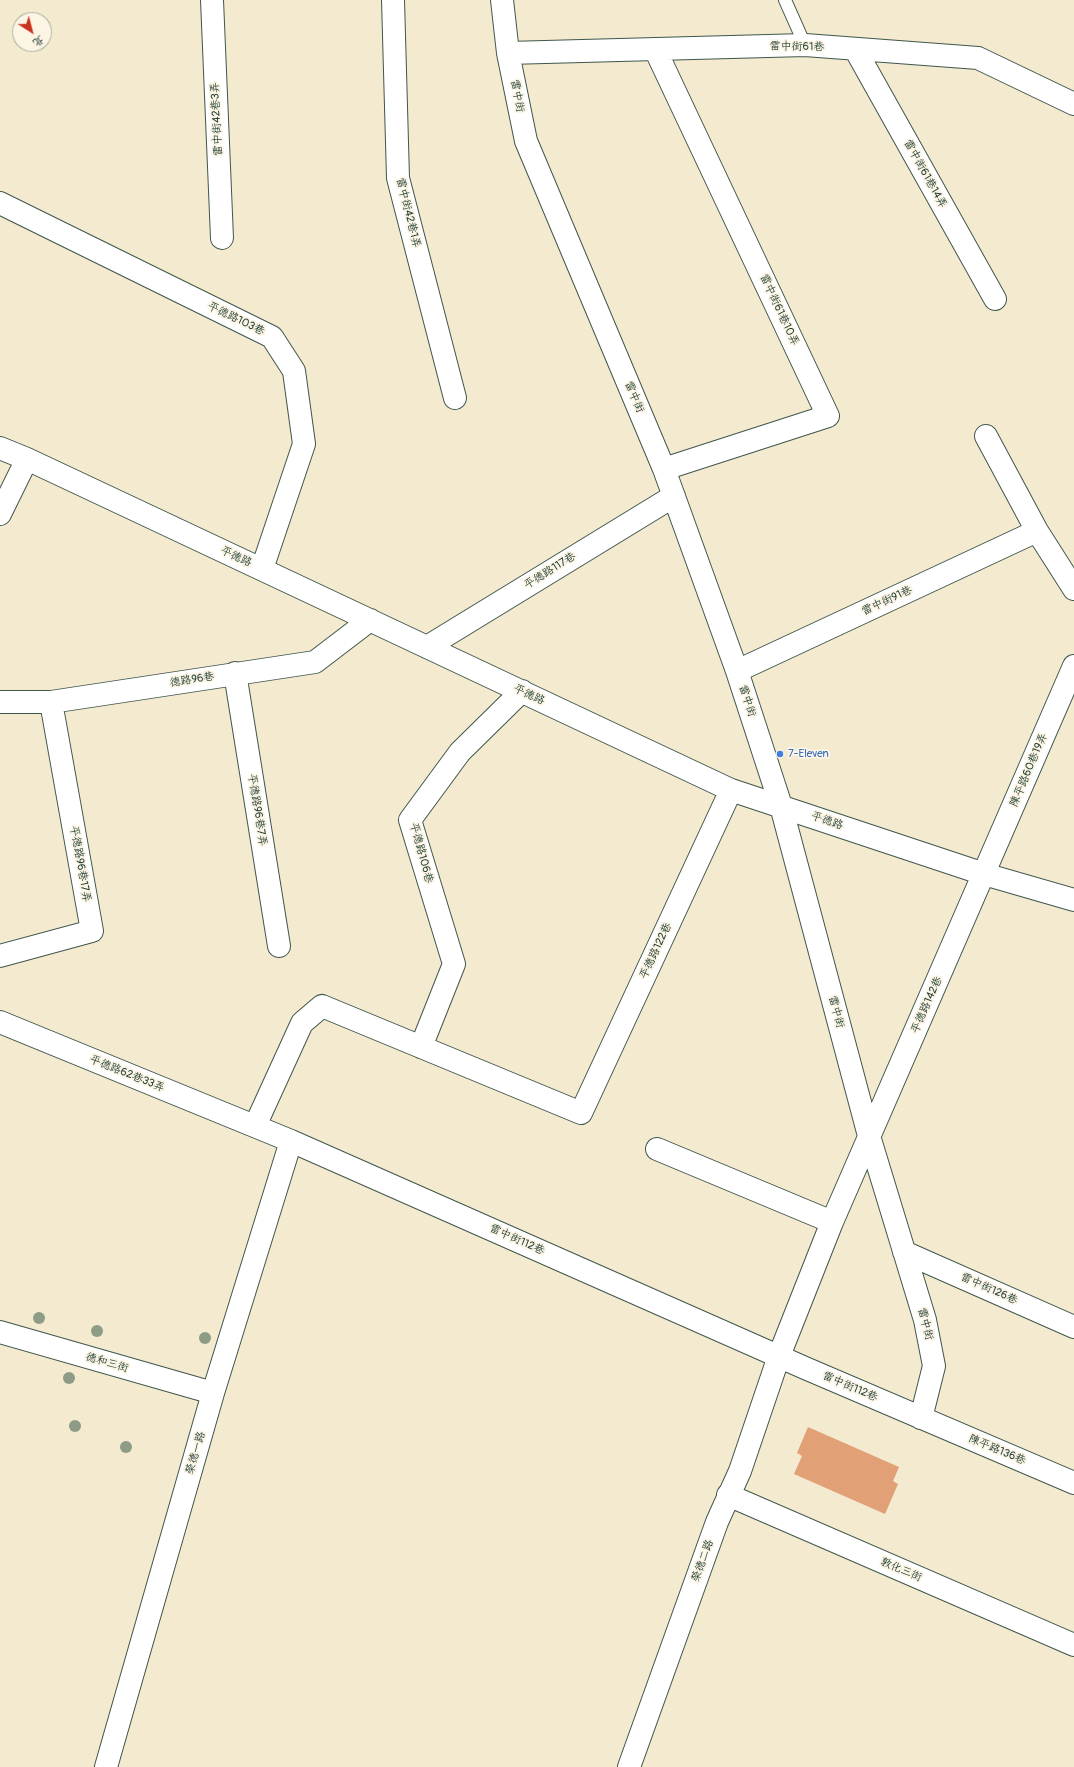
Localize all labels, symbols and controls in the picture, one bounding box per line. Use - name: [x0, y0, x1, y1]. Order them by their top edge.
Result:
- north arrow: [12, 12, 52, 52]
- text: 北: [30, 33, 47, 50]
- street label: 雷中街61巷: [770, 40, 824, 54]
- street label: 雷中街: [507, 79, 527, 113]
- street label: 雷中街42巷3弄: [208, 82, 226, 156]
- street label: 雷中街61巷14弄: [901, 137, 949, 211]
- street label: 雷中街42巷1弄: [393, 177, 423, 249]
- street label: 雷中街61巷10弄: [757, 272, 801, 348]
- street label: 平德路103巷: [205, 299, 267, 339]
- street label: 雷中街: [621, 379, 647, 415]
- street label: 平德路: [218, 544, 254, 570]
- street label: 平德路117巷: [522, 550, 578, 592]
- street label: 雷中街91巷: [860, 584, 914, 618]
- street label: 德路96巷: [169, 670, 215, 690]
- street label: 平德路: [511, 682, 547, 708]
- street label: 雷中街: [736, 683, 758, 719]
- street label: 陳平路60巷19弄: [1008, 731, 1050, 809]
- place label: 7-Eleven: [788, 747, 829, 761]
- marker: 7-Eleven: [775, 749, 785, 759]
- street label: 平德路96巷7弄: [245, 773, 269, 847]
- street label: 平德路: [809, 809, 845, 833]
- street label: 平德路106巷: [407, 821, 435, 885]
- street label: 平德路96巷17弄: [67, 825, 93, 903]
- street label: 平德路122巷: [637, 921, 675, 981]
- street label: 平德路142巷: [909, 975, 945, 1035]
- street label: 雷中街: [825, 994, 847, 1030]
- street label: 平德路62巷33弄: [88, 1053, 166, 1095]
- street label: 雷中街112巷: [487, 1222, 547, 1258]
- street label: 雷中街126巷: [959, 1271, 1019, 1307]
- street label: 雷中街: [915, 1306, 935, 1342]
- street label: 德和三街: [84, 1351, 130, 1375]
- street label: 雷中街112巷: [820, 1369, 880, 1405]
- street label: 榮德一路: [184, 1430, 208, 1476]
- street label: 陳平路136巷: [966, 1432, 1028, 1468]
- street label: 榮德二路: [689, 1538, 717, 1584]
- street label: 敦化三街: [878, 1555, 924, 1585]

